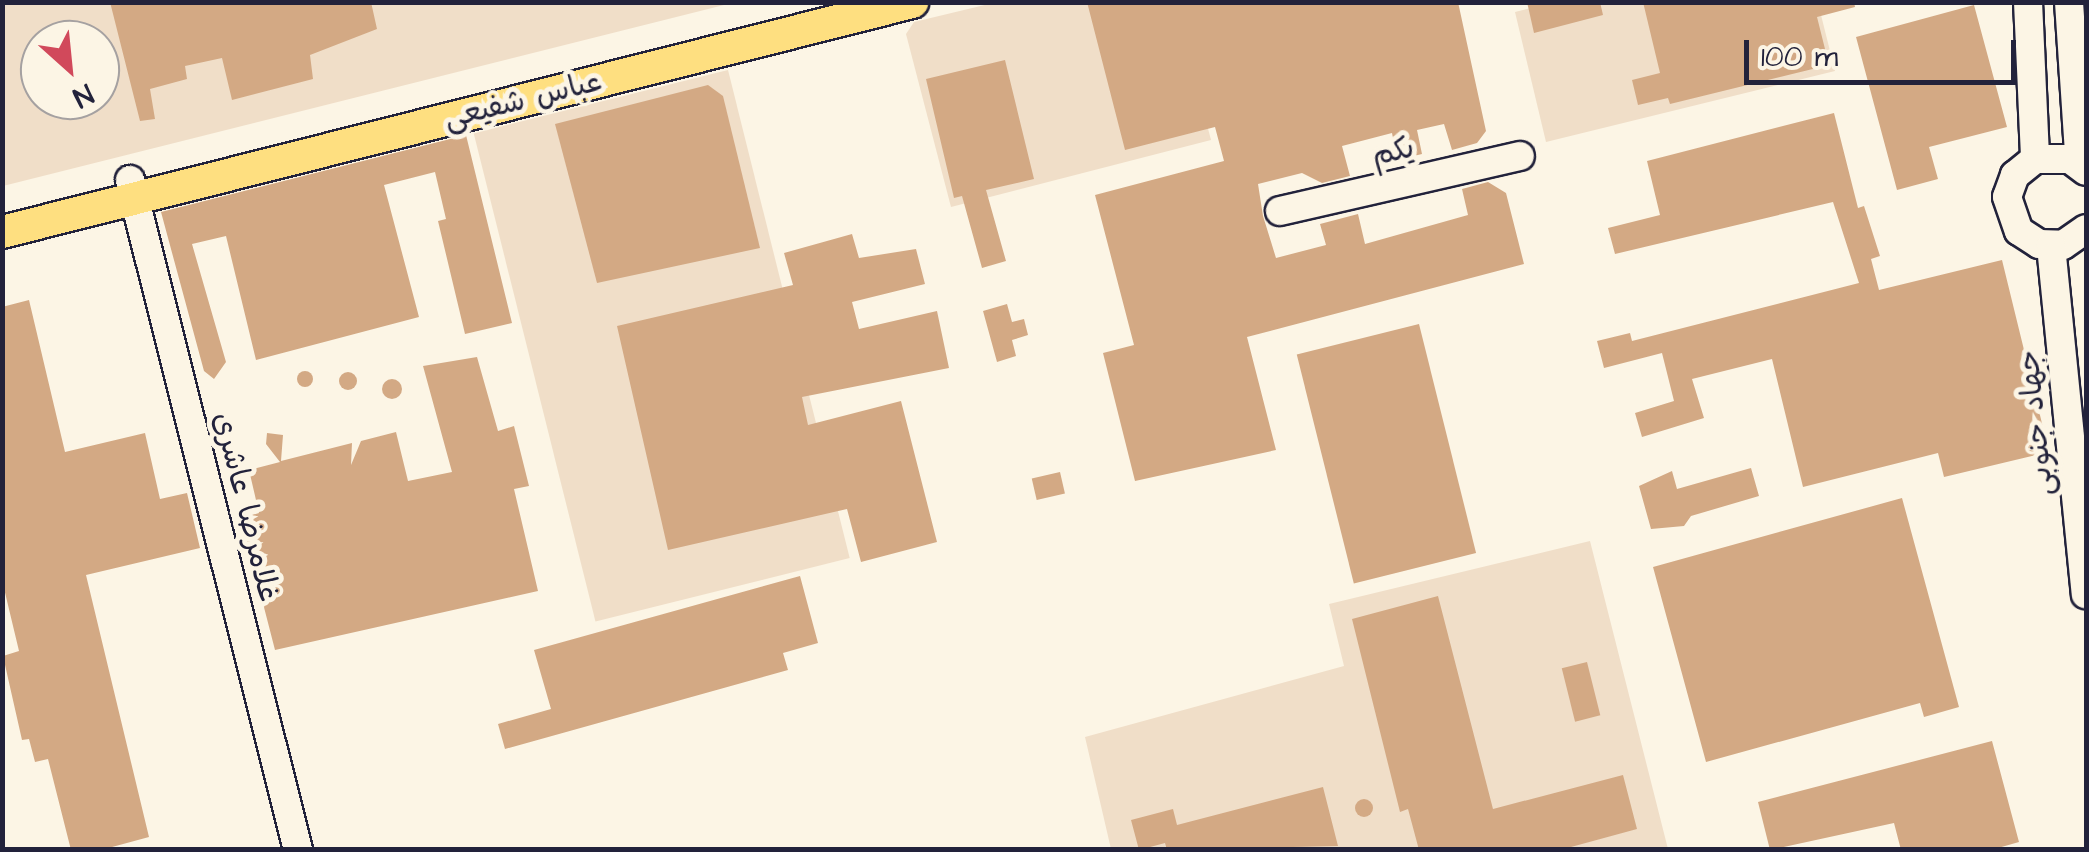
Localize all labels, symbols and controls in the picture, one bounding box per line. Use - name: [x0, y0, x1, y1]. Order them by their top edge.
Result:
- north arrow: [20, 20, 120, 120]
- scale bar: [1749, 20, 2022, 82]
- text: 100 m: [1761, 36, 1838, 78]
- street label: عباس شفیعی: [440, 63, 606, 137]
- text: N: [66, 74, 100, 117]
- street label: یکم: [1368, 130, 1418, 174]
- street label: جهاد جنوبی: [2010, 348, 2062, 498]
- street label: غلامرضا عاشری: [205, 409, 287, 605]

